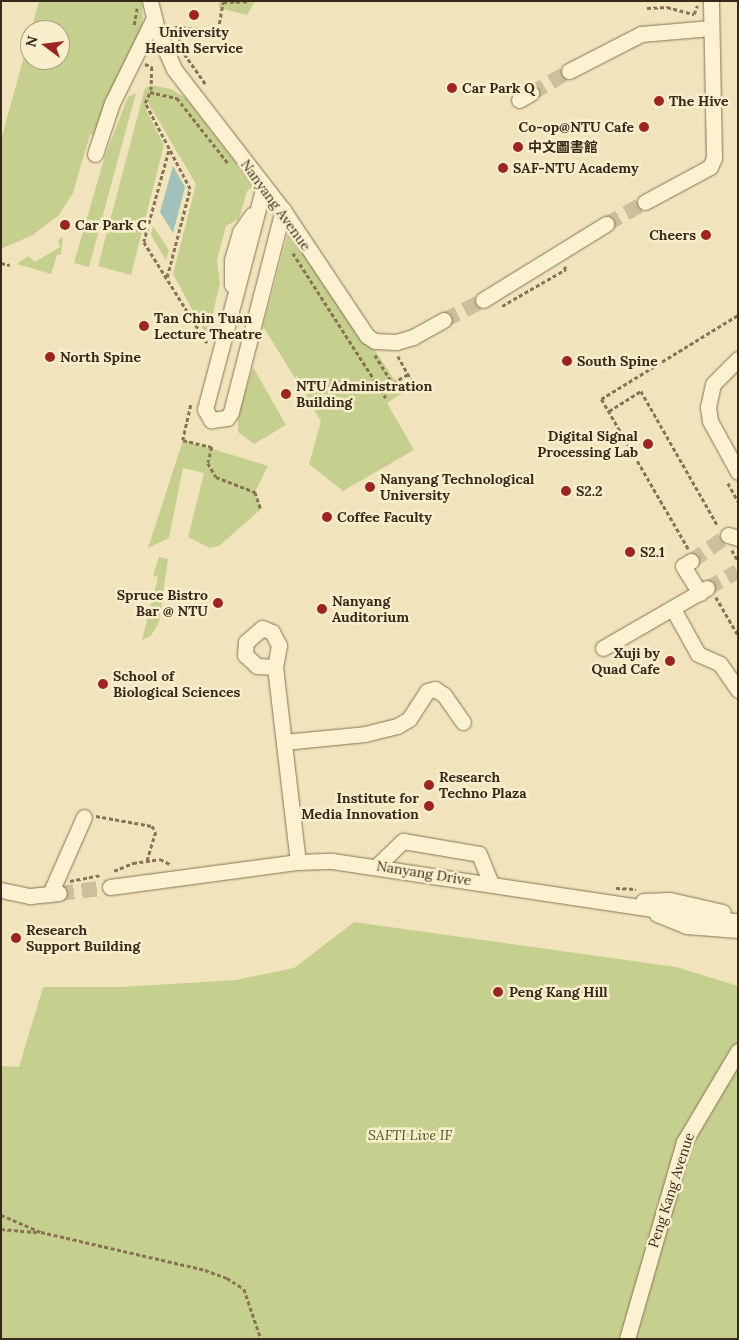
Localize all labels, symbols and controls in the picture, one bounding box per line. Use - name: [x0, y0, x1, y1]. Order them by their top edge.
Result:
- marker: University Health Service: [187, 8, 201, 22]
- north arrow: [20, 20, 70, 70]
- place label: University Health Service: [145, 24, 243, 56]
- text: N: [21, 34, 42, 49]
- place label: Car Park Q: [462, 80, 535, 96]
- marker: Car Park Q: [446, 82, 458, 94]
- place label: The Hive: [669, 93, 729, 109]
- marker: The Hive: [653, 95, 665, 107]
- place label: Co-op@NTU Cafe: [519, 119, 634, 135]
- marker: Co-op@NTU Cafe: [638, 121, 650, 133]
- place label: 中文圖書館: [528, 139, 598, 155]
- marker: 中文圖書館: [512, 141, 524, 153]
- street label: Nanyang Avenue: [237, 156, 315, 254]
- place label: SAF-NTU Academy: [513, 160, 639, 176]
- marker: SAF-NTU Academy: [497, 162, 509, 174]
- place label: Car Park C: [75, 217, 147, 233]
- marker: Car Park C: [59, 219, 71, 231]
- place label: Cheers: [649, 227, 696, 243]
- marker: Cheers: [700, 229, 712, 241]
- place label: Tan Chin Tuan Lecture Theatre: [154, 310, 262, 342]
- marker: Tan Chin Tuan Lecture Theatre: [138, 320, 150, 332]
- place label: North Spine: [60, 349, 141, 365]
- marker: North Spine: [44, 351, 56, 363]
- place label: South Spine: [577, 353, 658, 369]
- marker: South Spine: [561, 355, 573, 367]
- place label: NTU Administration Building: [296, 378, 432, 411]
- marker: NTU Administration Building: [280, 388, 292, 400]
- place label: Digital Signal Processing Lab: [537, 428, 638, 461]
- marker: Digital Signal Processing Lab: [642, 438, 654, 450]
- place label: Nanyang Technological University: [380, 471, 534, 504]
- marker: Nanyang Technological University: [364, 481, 376, 493]
- place label: S2.2: [576, 483, 603, 499]
- marker: S2.2: [560, 485, 572, 497]
- place label: Coffee Faculty: [337, 509, 432, 525]
- marker: Coffee Faculty: [321, 511, 333, 523]
- place label: S2.1: [640, 544, 665, 560]
- marker: S2.1: [624, 546, 636, 558]
- place label: Spruce Bistro Bar @ NTU: [117, 587, 208, 620]
- place label: Nanyang Auditorium: [332, 593, 409, 626]
- marker: Spruce Bistro Bar @ NTU: [212, 597, 224, 609]
- marker: Nanyang Auditorium: [316, 603, 328, 615]
- place label: Xuji by Quad Cafe: [592, 645, 660, 678]
- marker: Xuji by Quad Cafe: [664, 655, 676, 667]
- place label: School of Biological Sciences: [113, 668, 240, 700]
- marker: School of Biological Sciences: [97, 678, 109, 690]
- place label: Research Techno Plaza: [439, 769, 526, 802]
- marker: Research Techno Plaza: [423, 779, 435, 791]
- place label: Institute for Media Innovation: [301, 790, 419, 822]
- marker: Institute for Media Innovation: [423, 800, 435, 812]
- street label: Nanyang Drive: [375, 857, 473, 889]
- place label: Research Support Building: [26, 922, 140, 954]
- marker: Research Support Building: [10, 932, 22, 944]
- place label: Peng Kang Hill: [509, 984, 608, 1000]
- marker: Peng Kang Hill: [491, 985, 505, 999]
- park label: SAFTI Live IF: [368, 1127, 452, 1143]
- street label: Peng Kang Avenue: [644, 1130, 698, 1250]

